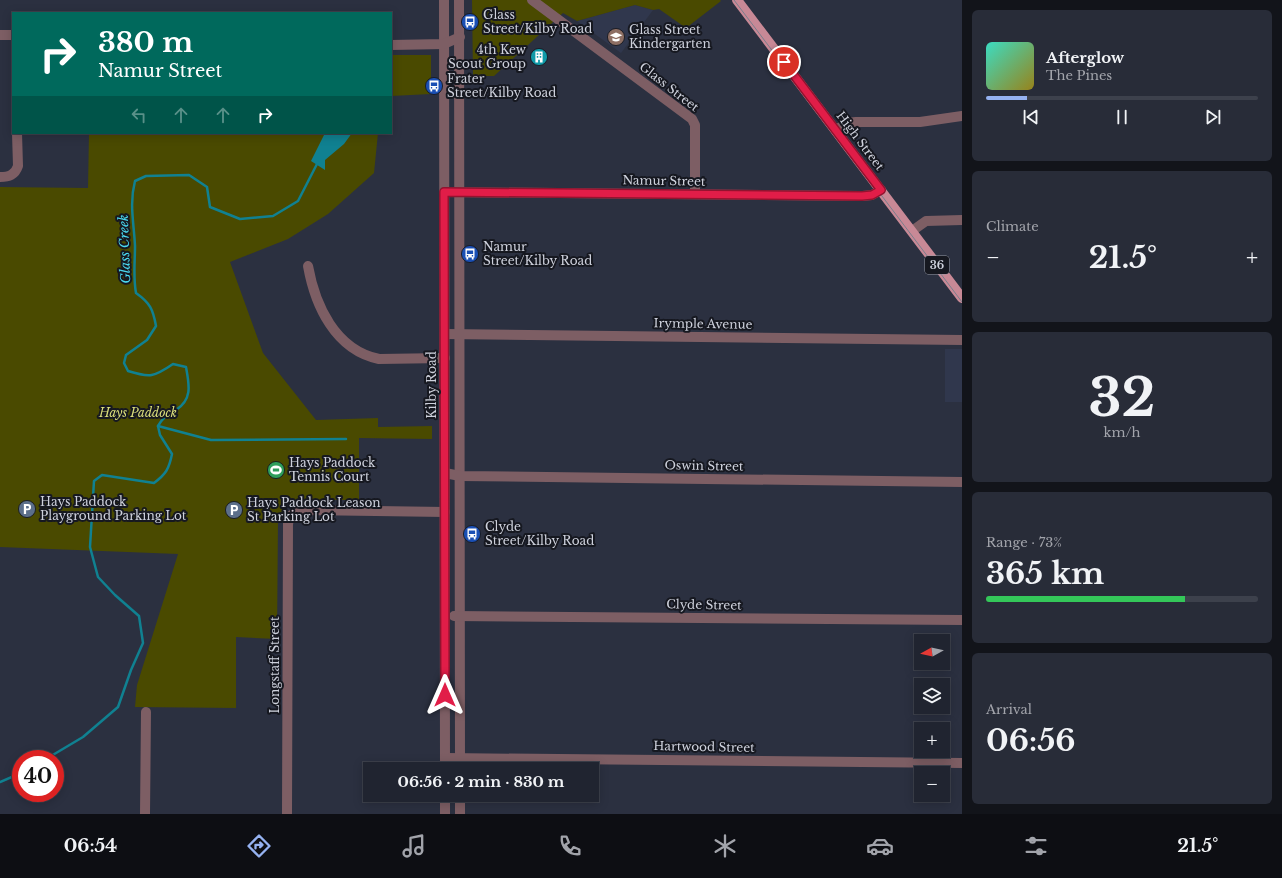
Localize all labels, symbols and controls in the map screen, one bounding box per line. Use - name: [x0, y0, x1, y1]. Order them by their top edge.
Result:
- place label: Glass Street/Kilby Road: [483, 7, 592, 36]
- bus stop icon: Glass Street/Kilby Road: [460, 12, 480, 32]
- place label: Glass Street Kindergarten: [629, 22, 711, 51]
- text: 380 m: [98, 25, 193, 60]
- school or university icon: Glass Street Kindergarten: [606, 27, 626, 47]
- icon: right: [32, 28, 84, 80]
- place label: 4th Kew Scout Group: [448, 42, 527, 71]
- pin: [767, 45, 801, 79]
- building icon: 4th Kew Scout Group: [529, 47, 549, 67]
- text: Afterglow: [1046, 48, 1124, 67]
- icon: arrive: [773, 51, 795, 73]
- street label: Glass Street: [637, 59, 702, 115]
- text: Namur Street: [98, 60, 222, 82]
- text: The Pines: [1046, 67, 1112, 84]
- place label: Frater Street/Kilby Road: [447, 71, 556, 100]
- bus stop icon: Frater Street/Kilby Road: [424, 76, 444, 96]
- icon: left: [128, 104, 150, 126]
- icon: ahead: [170, 104, 192, 126]
- icon: ahead: [212, 104, 234, 126]
- icon: right: [254, 104, 276, 126]
- icon: previous: [1020, 106, 1042, 128]
- icon: pause: [1111, 106, 1133, 128]
- icon: next: [1202, 106, 1224, 128]
- street label: High Street: [833, 108, 888, 174]
- street label: Namur Street: [622, 172, 706, 189]
- water label: Glass Creek: [115, 214, 134, 284]
- text: Climate: [986, 218, 1039, 235]
- place label: Namur Street/Kilby Road: [483, 239, 592, 268]
- text: 21.5°: [1089, 239, 1157, 276]
- bus stop icon: Namur Street/Kilby Road: [460, 244, 480, 264]
- text: −: [986, 244, 1000, 271]
- text: +: [1246, 244, 1258, 271]
- road number: 36: [925, 256, 949, 274]
- street label: Irymple Avenue: [653, 315, 753, 332]
- street label: Kilby Road: [424, 351, 439, 419]
- text: 32: [1089, 366, 1155, 430]
- park label: Hays Paddock: [98, 405, 177, 420]
- text: km/h: [1104, 424, 1140, 441]
- place label: Hays Paddock Tennis Court: [289, 455, 376, 484]
- street label: Oswin Street: [664, 457, 744, 474]
- sports icon: Hays Paddock Tennis Court: [266, 460, 286, 480]
- place label: Hays Paddock Playground Parking Lot: [40, 494, 187, 523]
- place label: Hays Paddock Leason St Parking Lot: [247, 495, 381, 524]
- parking icon: Hays Paddock Playground Parking Lot: [17, 499, 37, 519]
- parking icon: Hays Paddock Leason St Parking Lot: [224, 500, 244, 520]
- place label: Clyde Street/Kilby Road: [485, 519, 594, 548]
- bus stop icon: Clyde Street/Kilby Road: [462, 524, 482, 544]
- text: Range · 73%: [986, 534, 1062, 551]
- text: 365 km: [986, 555, 1104, 592]
- street label: Clyde Street: [666, 596, 742, 613]
- street label: Longstaff Street: [267, 616, 282, 713]
- north arrow: [914, 634, 950, 670]
- map controls: [914, 634, 950, 802]
- position arrow: [424, 674, 466, 716]
- button: layers: [914, 678, 950, 714]
- text: Arrival: [986, 701, 1032, 718]
- button: +: [914, 722, 950, 758]
- text: 06:56: [986, 722, 1075, 759]
- street label: Hartwood Street: [653, 738, 755, 755]
- speed limit sign: 40: [12, 750, 64, 802]
- button: −: [914, 766, 950, 802]
- text: 06:56 · 2 min · 830 m: [398, 772, 564, 791]
- icon: directions: [245, 832, 273, 860]
- icon: music: [400, 832, 428, 860]
- icon: phone: [556, 832, 584, 860]
- icon: climate: [711, 832, 739, 860]
- icon: car: [866, 832, 894, 860]
- icon: filters: [1022, 832, 1050, 860]
- text: 06:54: [64, 835, 117, 857]
- text: 21.5°: [1177, 835, 1218, 857]

